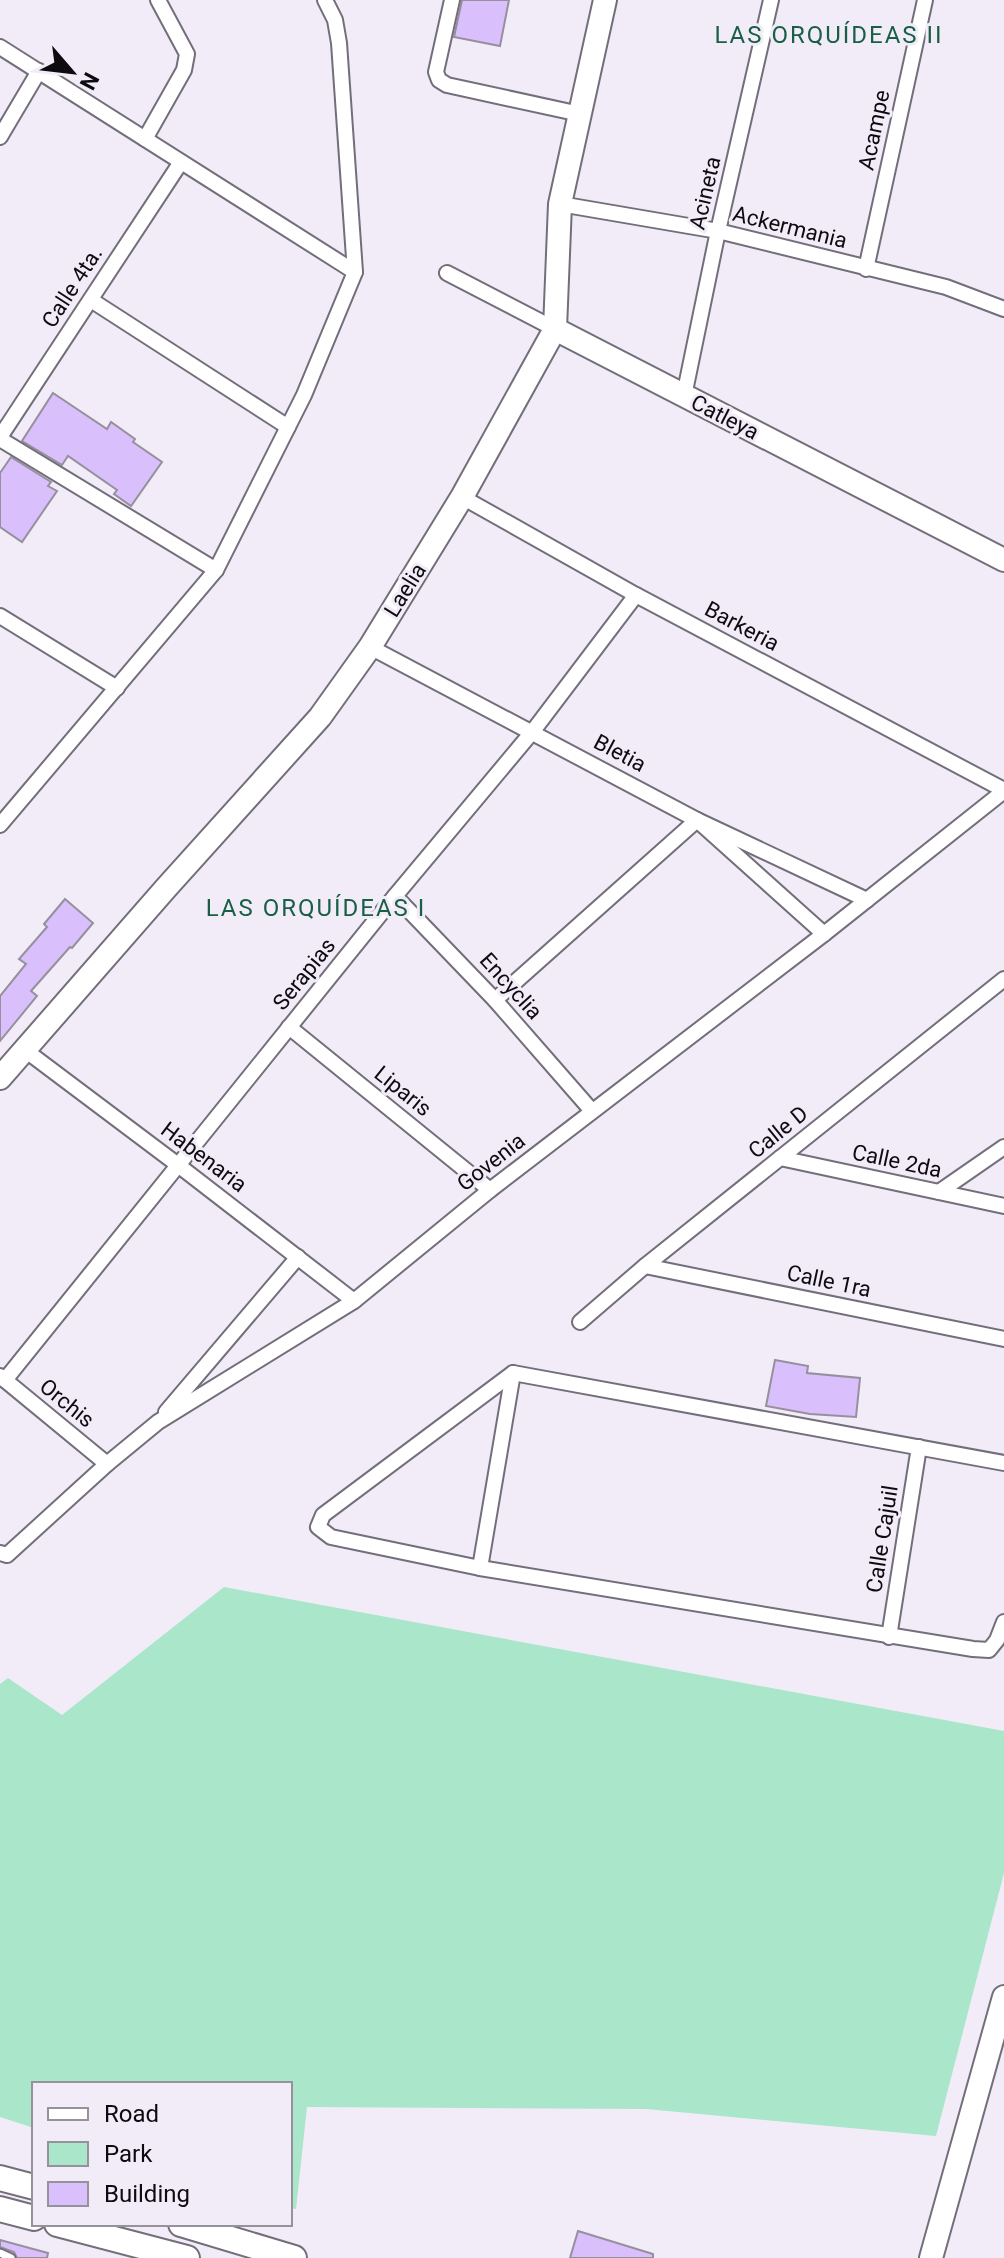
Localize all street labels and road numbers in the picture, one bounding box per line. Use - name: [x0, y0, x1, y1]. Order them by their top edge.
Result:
- street label: Acampe: [853, 88, 895, 172]
- street label: Acineta: [684, 154, 726, 232]
- street label: Ackermania: [730, 201, 850, 253]
- street label: Calle 4ta.: [37, 242, 107, 332]
- street label: Catleya: [687, 389, 763, 445]
- street label: Laelia: [379, 559, 431, 621]
- street label: Barkeria: [701, 596, 783, 656]
- street label: Bletia: [590, 729, 650, 777]
- street label: Serapias: [268, 933, 340, 1015]
- street label: Encyclia: [475, 948, 547, 1024]
- street label: Liparis: [370, 1061, 436, 1121]
- street label: Calle D: [743, 1101, 813, 1163]
- street label: Habenaria: [156, 1117, 252, 1197]
- street label: Govenia: [452, 1128, 530, 1196]
- street label: Calle 2da: [850, 1139, 944, 1183]
- street label: Calle 1ra: [785, 1260, 873, 1302]
- street label: Orchis: [35, 1374, 99, 1432]
- street label: Calle Cajuil: [861, 1483, 903, 1595]

